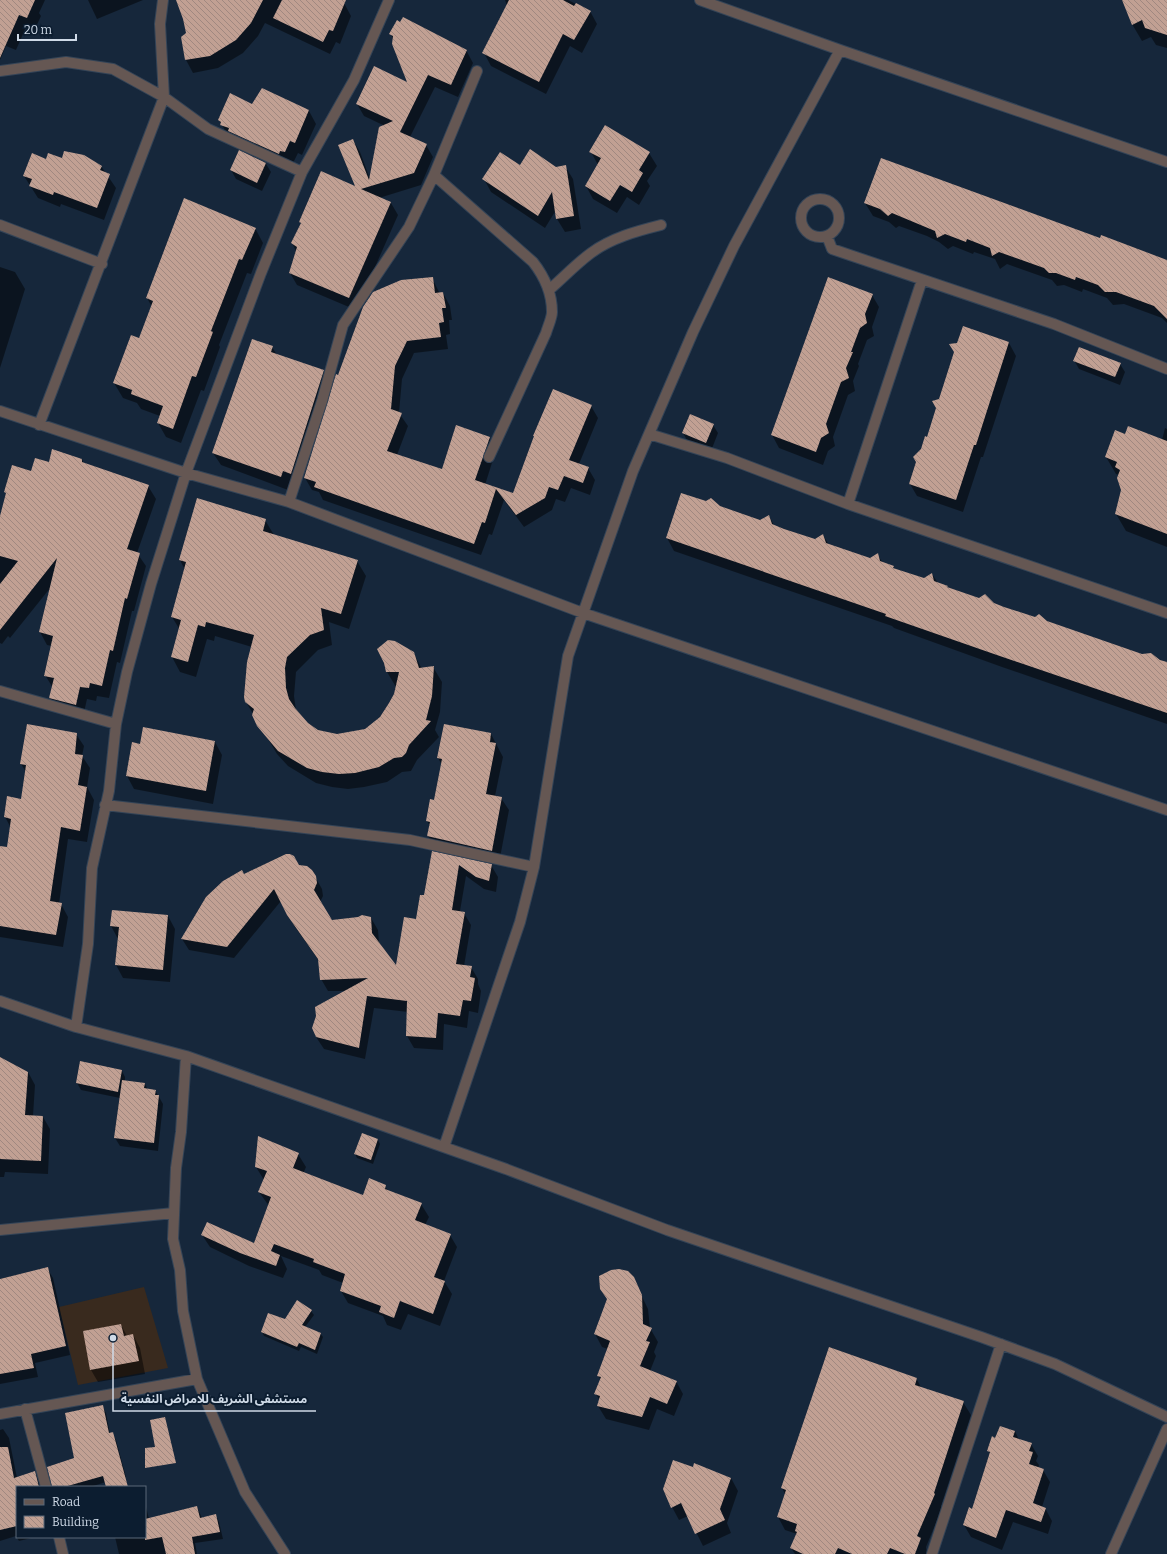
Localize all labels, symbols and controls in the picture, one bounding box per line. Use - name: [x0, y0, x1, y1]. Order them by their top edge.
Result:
- scale bar: [18, 16, 76, 42]
- text: 20 m: [24, 23, 53, 37]
- callout: مستشفى الشريف للامراض النفسية: [113, 1387, 316, 1411]
- text: مستشفى الشريف للامراض النفسية: [121, 1392, 307, 1406]
- legend: [16, 1486, 146, 1538]
- text: Road: [52, 1495, 80, 1509]
- text: Building: [52, 1515, 99, 1529]

